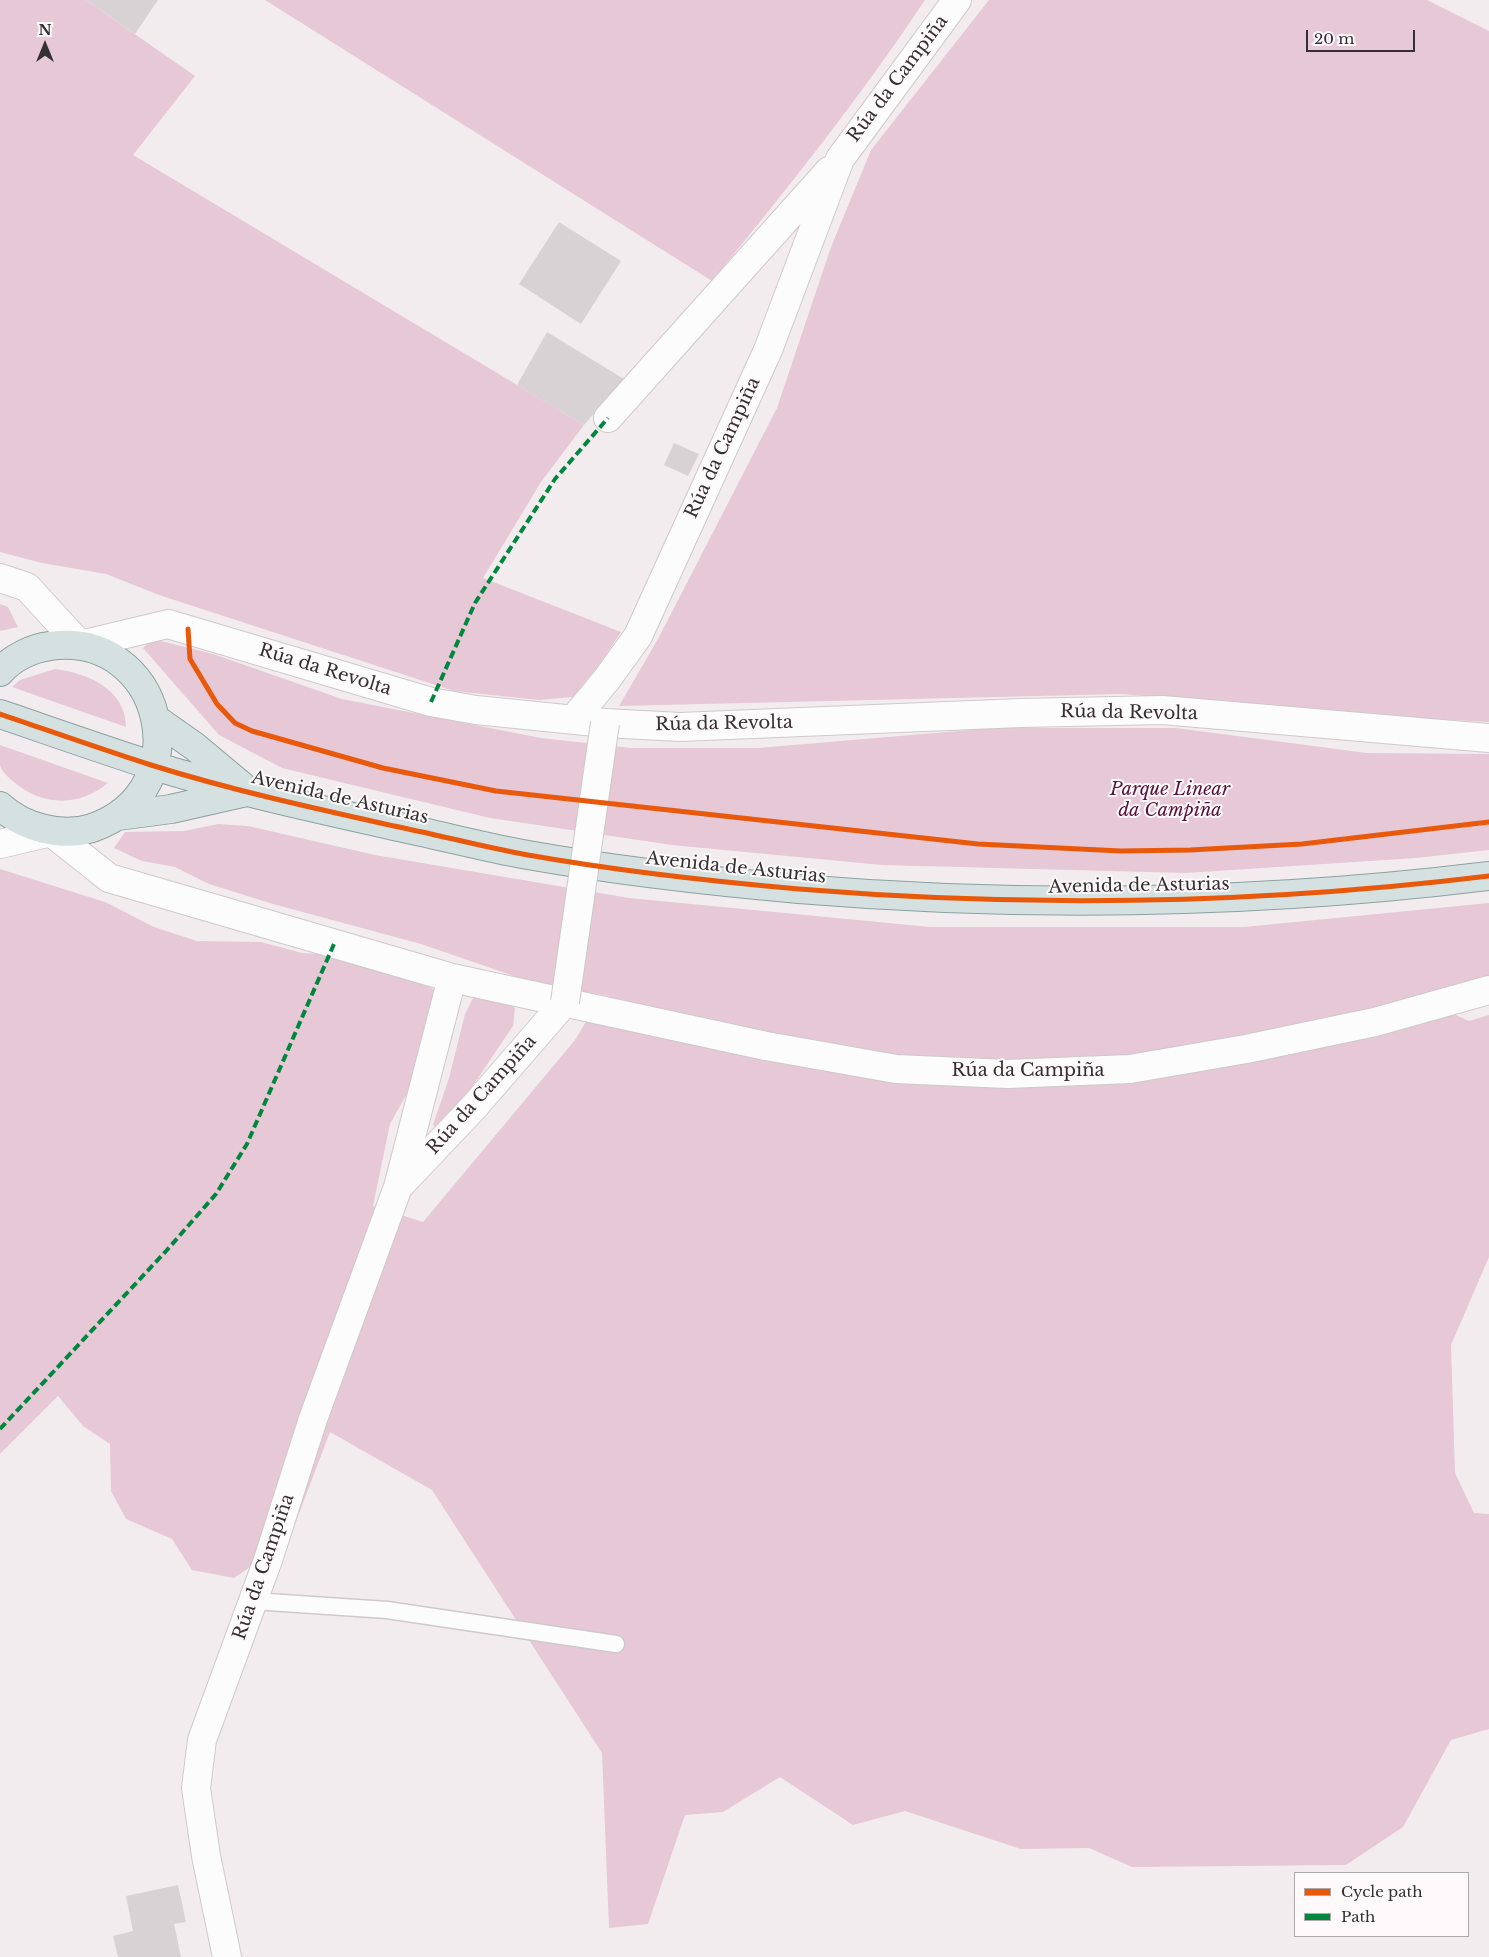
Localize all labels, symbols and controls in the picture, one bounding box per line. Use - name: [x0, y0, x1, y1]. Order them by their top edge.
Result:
- street label: Rúa da Campiña: [843, 11, 953, 147]
- north arrow: [20, 20, 70, 70]
- scale bar: [1309, 20, 1418, 52]
- text: N: [38, 21, 52, 39]
- text: 20 m: [1314, 29, 1354, 48]
- street label: Rúa da Campiña: [681, 374, 765, 522]
- street label: Rúa da Revolta: [256, 640, 394, 700]
- street label: Rúa da Revolta: [1060, 701, 1198, 725]
- street label: Rúa da Revolta: [655, 712, 793, 736]
- street label: Avenida de Asturias: [249, 767, 431, 829]
- park label: Parque Linear da Campiña: [1110, 779, 1230, 822]
- street label: Avenida de Asturias: [645, 848, 827, 888]
- street label: Avenida de Asturias: [1048, 874, 1230, 898]
- street label: Rúa da Campiña: [423, 1031, 541, 1159]
- street label: Rúa da Campiña: [951, 1060, 1105, 1082]
- street label: Rúa da Campiña: [229, 1491, 299, 1643]
- legend: [1294, 1872, 1469, 1937]
- text: Cycle path: [1341, 1882, 1423, 1901]
- text: Path: [1341, 1907, 1375, 1926]

